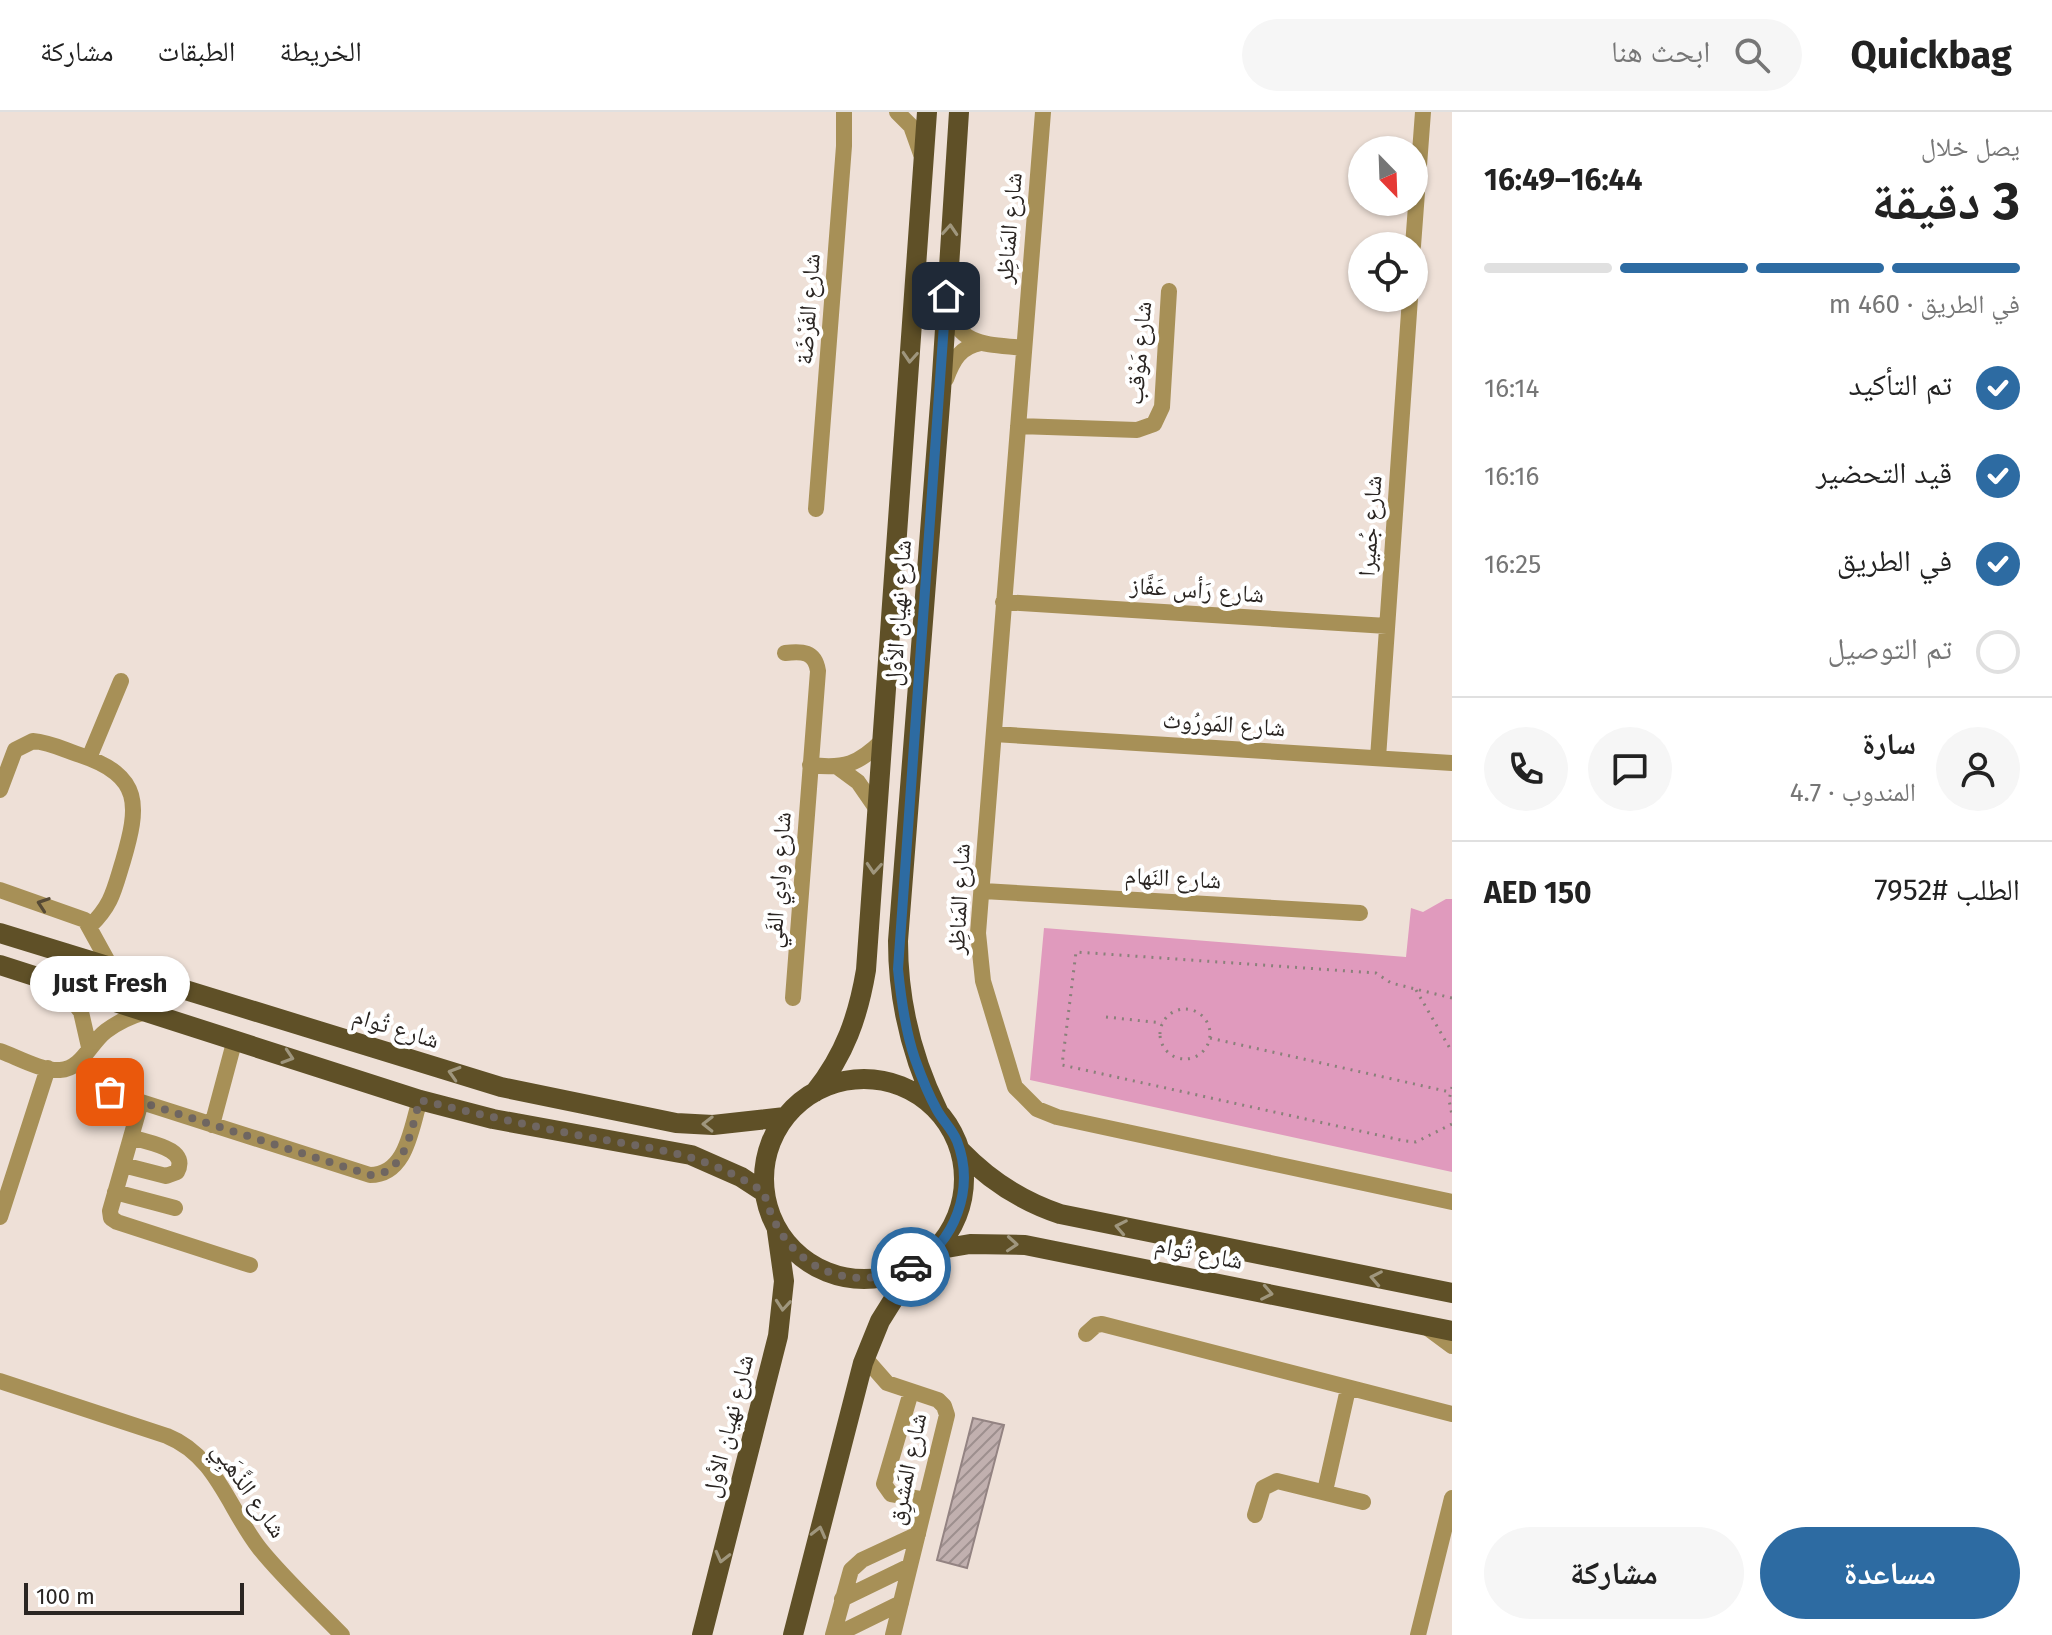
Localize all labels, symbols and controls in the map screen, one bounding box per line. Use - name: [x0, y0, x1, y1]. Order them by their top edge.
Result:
- search box: [1242, 19, 1802, 91]
- text: Quickbag: [1850, 32, 2012, 78]
- icon: search: [1730, 33, 1774, 77]
- text: ابحث هنا: [1611, 34, 1710, 70]
- text: مشاركة: [40, 35, 114, 68]
- text: الطبقات: [158, 35, 235, 68]
- text: الخريطة: [279, 35, 362, 68]
- text: يصل خلال: [1921, 132, 2020, 163]
- north arrow: [1348, 136, 1428, 216]
- map controls: [1348, 136, 1428, 312]
- text: 16:44–16:49: [1484, 162, 1642, 198]
- text: 3 دقيقة: [1871, 170, 2020, 233]
- street label: شارع المَناظِر: [990, 171, 1029, 286]
- one-way arrow: [941, 223, 958, 236]
- button: locate: [1348, 232, 1428, 312]
- street label: شارع الفَرْضَة: [790, 252, 827, 366]
- pin: [912, 262, 980, 330]
- icon: home: [924, 274, 968, 318]
- text: في الطريق · 460 m: [1829, 289, 2020, 320]
- street label: شارع مَوْقب: [1121, 300, 1158, 406]
- one-way arrow: [902, 351, 919, 364]
- icon: check: [1976, 366, 2020, 410]
- text: تم التأكيد: [1849, 367, 1952, 403]
- text: 16:14: [1484, 373, 1539, 404]
- icon: check: [1976, 454, 2020, 498]
- text: قيد التحضير: [1816, 455, 1952, 491]
- text: 16:16: [1484, 461, 1539, 492]
- street label: شارع جُميرا: [1353, 475, 1388, 578]
- street label: شارع نهيان الأول: [879, 539, 918, 687]
- icon: check: [1976, 542, 2020, 586]
- text: في الطريق: [1837, 543, 1952, 579]
- text: 16:25: [1484, 549, 1541, 580]
- street label: شارع رَأس عَفَّاز: [1128, 571, 1265, 610]
- text: تم التوصيل: [1827, 631, 1952, 667]
- street label: شارع المَورُوث: [1162, 706, 1286, 743]
- text: سارة: [1862, 726, 1916, 762]
- button: phone: [1484, 727, 1568, 811]
- button: chat: [1588, 727, 1672, 811]
- button: person: [1936, 727, 2020, 811]
- text: المندوب · 4.7: [1790, 777, 1916, 808]
- street label: شارع وادِي الفَي: [759, 811, 802, 949]
- street label: شارع المَناظِر: [942, 843, 977, 956]
- street label: شارع النَهام: [1124, 861, 1222, 897]
- one-way arrow: [866, 862, 883, 875]
- text: الطلب #7952: [1874, 872, 2020, 908]
- text: AED 150: [1484, 875, 1592, 911]
- one-way arrow: [37, 898, 51, 914]
- callout: Just Fresh: [30, 956, 190, 1012]
- text: Just Fresh: [52, 968, 168, 999]
- street label: شارع تُوام: [349, 1002, 443, 1056]
- one-way arrow: [280, 1047, 294, 1063]
- pin: [76, 1058, 144, 1126]
- one-way arrow: [447, 1066, 461, 1082]
- icon: bag: [88, 1070, 132, 1114]
- one-way arrow: [701, 1115, 714, 1133]
- one-way arrow: [1114, 1219, 1127, 1236]
- courier: [871, 1227, 951, 1307]
- street label: شارع تُوام: [1152, 1231, 1245, 1277]
- one-way arrow: [1006, 1235, 1019, 1252]
- icon: car: [889, 1245, 933, 1289]
- one-way arrow: [1369, 1270, 1383, 1287]
- one-way arrow: [1260, 1284, 1274, 1301]
- one-way arrow: [774, 1299, 791, 1312]
- street label: شارع نهيان الأول: [697, 1352, 760, 1501]
- street label: شارع المَشرِق: [881, 1410, 936, 1528]
- street label: شارع الذَّهَبِي: [202, 1437, 292, 1546]
- one-way arrow: [809, 1526, 826, 1540]
- button: مشاركة: [1484, 1527, 1744, 1619]
- button: مساعدة: [1760, 1527, 2020, 1619]
- one-way arrow: [714, 1550, 731, 1564]
- scale bar: [24, 1579, 244, 1615]
- text: 100 m: [36, 1583, 95, 1610]

